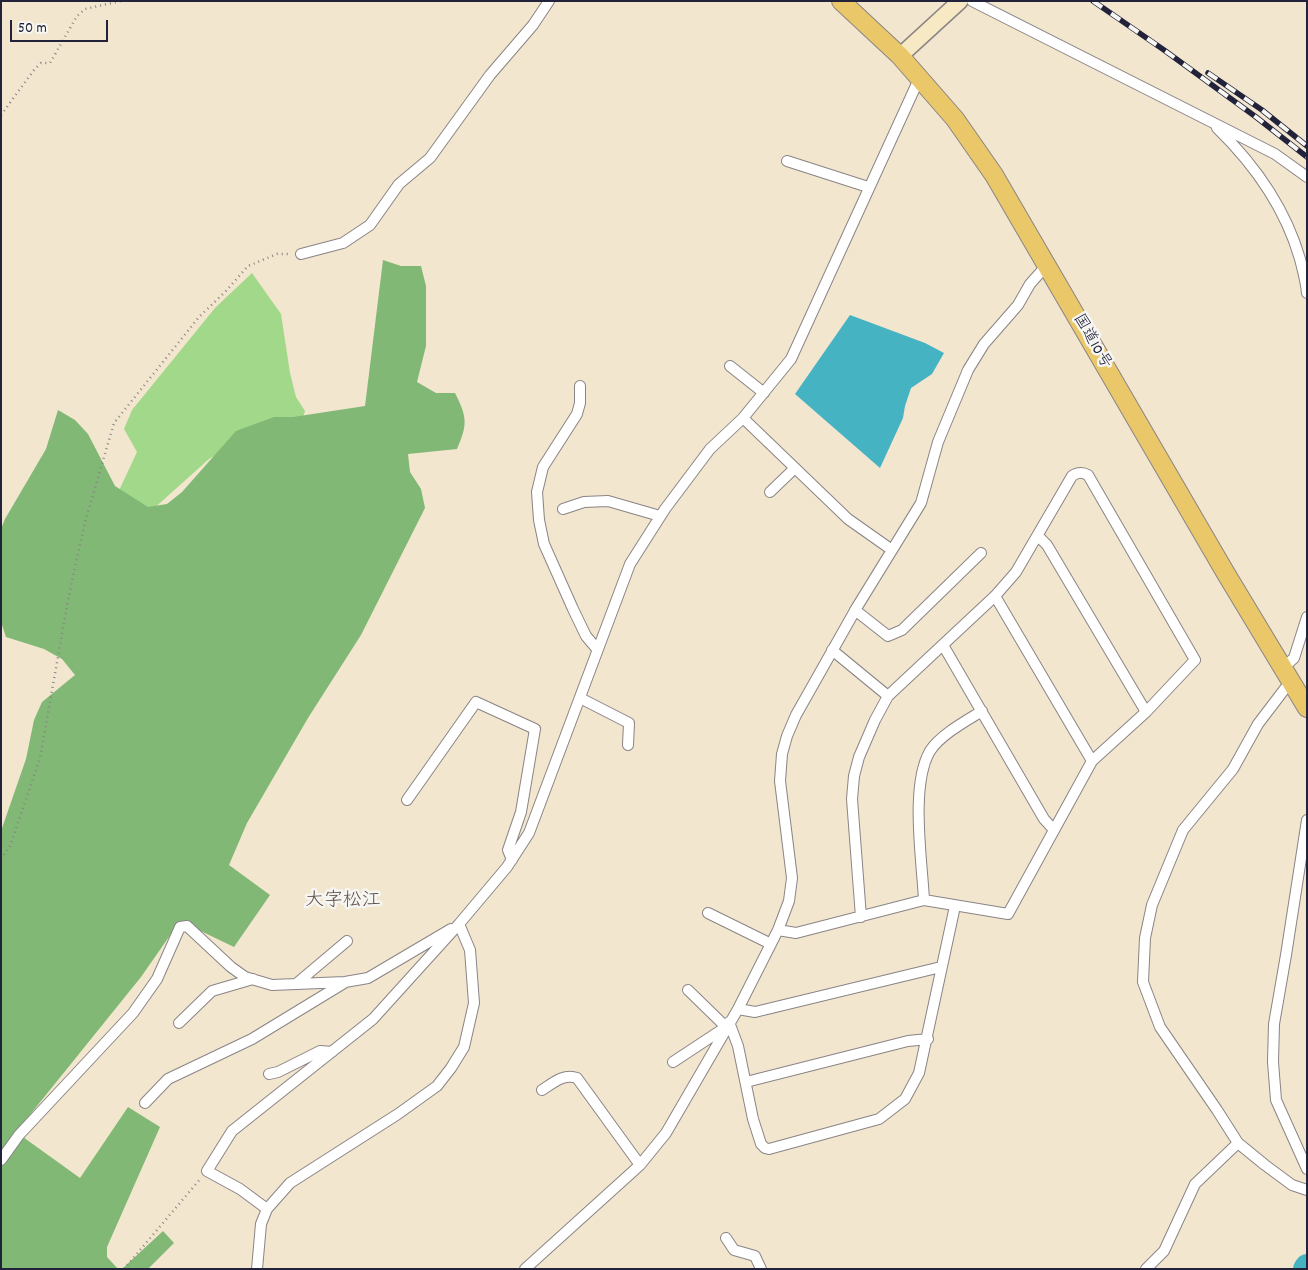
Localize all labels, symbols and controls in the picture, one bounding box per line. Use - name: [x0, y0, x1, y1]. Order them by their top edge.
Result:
- scale bar: [12, 10, 110, 42]
- text: 50 m: [18, 18, 47, 40]
- street label: 国道10号: [1068, 311, 1114, 373]
- district label: 大字松江: [305, 891, 381, 913]

